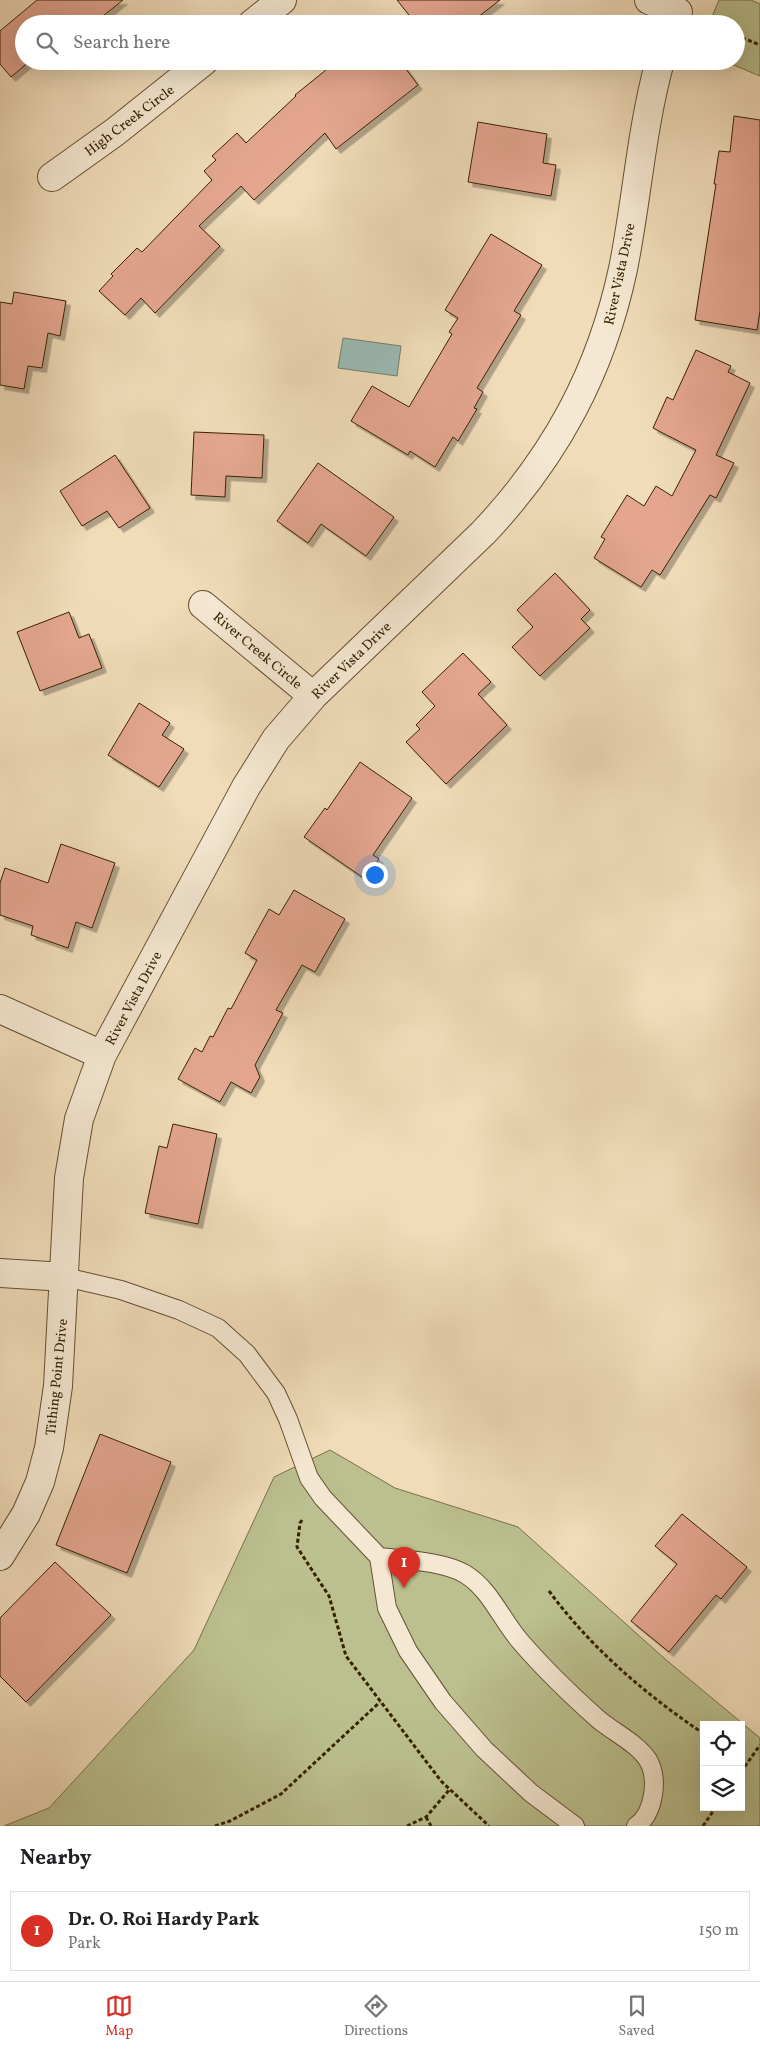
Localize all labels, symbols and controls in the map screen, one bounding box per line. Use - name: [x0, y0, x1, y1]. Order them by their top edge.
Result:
- search box: [15, 15, 745, 70]
- icon: search: [33, 29, 61, 57]
- text: Search here: [73, 30, 170, 56]
- street label: High Creek Circle: [81, 81, 179, 161]
- street label: River Vista Drive: [600, 221, 641, 327]
- street label: River Creek Circle: [208, 608, 306, 694]
- street label: River Vista Drive: [308, 618, 396, 704]
- your location: [362, 862, 388, 888]
- street label: River Vista Drive: [102, 948, 167, 1049]
- street label: Tithing Point Drive: [42, 1317, 73, 1436]
- pin: 1: [388, 1547, 420, 1588]
- map controls: [700, 1721, 745, 1811]
- button: locate: [700, 1721, 745, 1766]
- button: layers: [700, 1766, 745, 1811]
- text: Nearby: [20, 1844, 91, 1873]
- text: Dr. O. Roi Hardy Park: [68, 1907, 259, 1933]
- text: 1: [34, 1920, 40, 1942]
- text: 150 m: [698, 1920, 739, 1942]
- text: Park: [68, 1933, 101, 1955]
- tab: Map: [105, 1992, 133, 2041]
- tab: Directions: [344, 1992, 408, 2041]
- tab: Saved: [619, 1992, 655, 2041]

